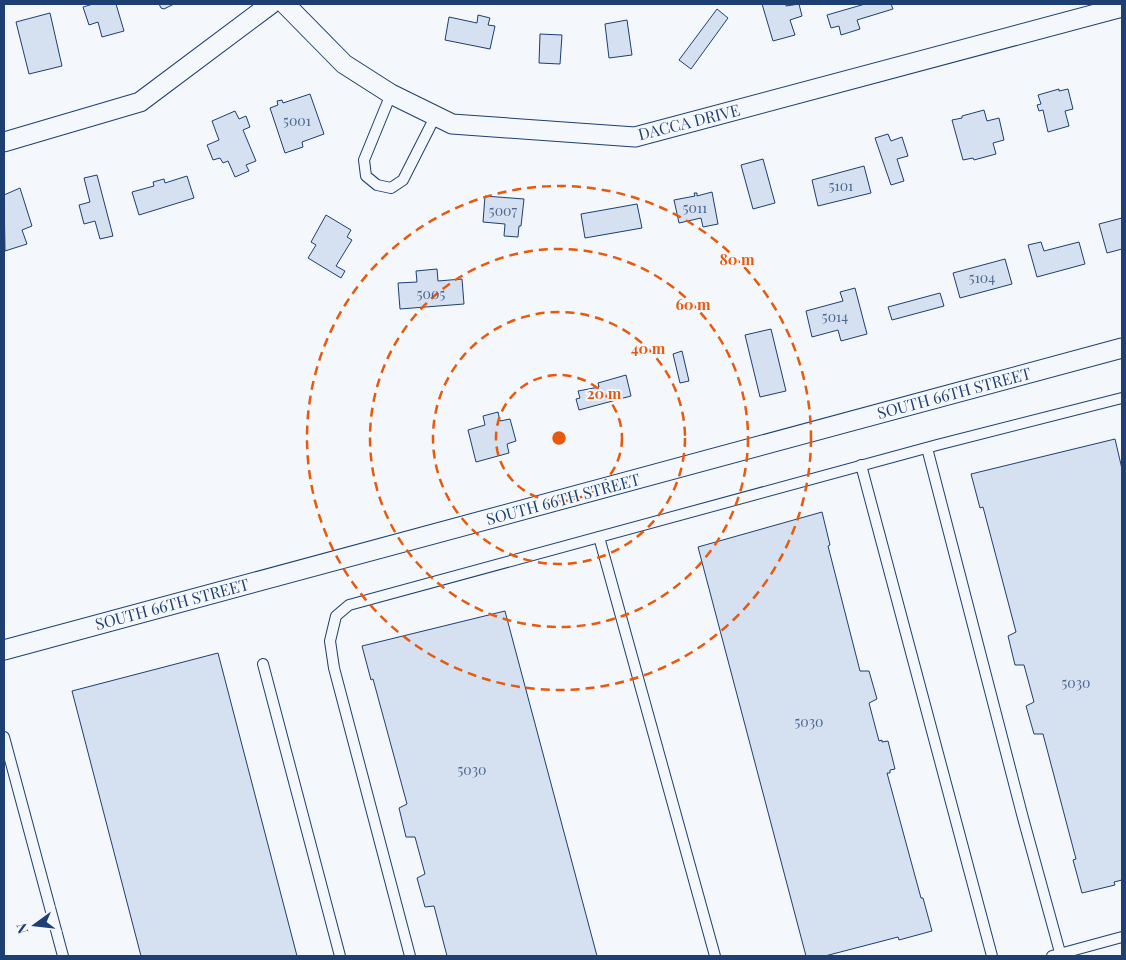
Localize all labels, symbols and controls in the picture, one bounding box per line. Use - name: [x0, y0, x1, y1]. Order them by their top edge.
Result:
- street label: DACCA DRIVE: [636, 99, 742, 144]
- house number: 5001: [283, 111, 311, 130]
- house number: 5101: [829, 176, 853, 195]
- house number: 5011: [683, 198, 707, 217]
- house number: 5007: [489, 201, 517, 220]
- text: 80 m: [719, 249, 755, 269]
- house number: 5104: [969, 268, 995, 287]
- house number: 5005: [417, 284, 445, 303]
- text: 60 m: [675, 294, 711, 314]
- house number: 5014: [822, 307, 848, 326]
- text: 40 m: [631, 338, 666, 358]
- street label: SOUTH 66TH STREET: [875, 362, 1033, 423]
- text: 20 m: [587, 383, 622, 403]
- centre of rings: [550, 429, 568, 447]
- street label: SOUTH 66TH STREET: [484, 468, 642, 529]
- street label: SOUTH 66TH STREET: [93, 573, 251, 634]
- house number: 5030: [1062, 673, 1090, 692]
- house number: 5030: [795, 712, 823, 731]
- house number: 5030: [458, 760, 486, 779]
- north arrow: [10, 900, 60, 950]
- text: N: [11, 921, 32, 936]

